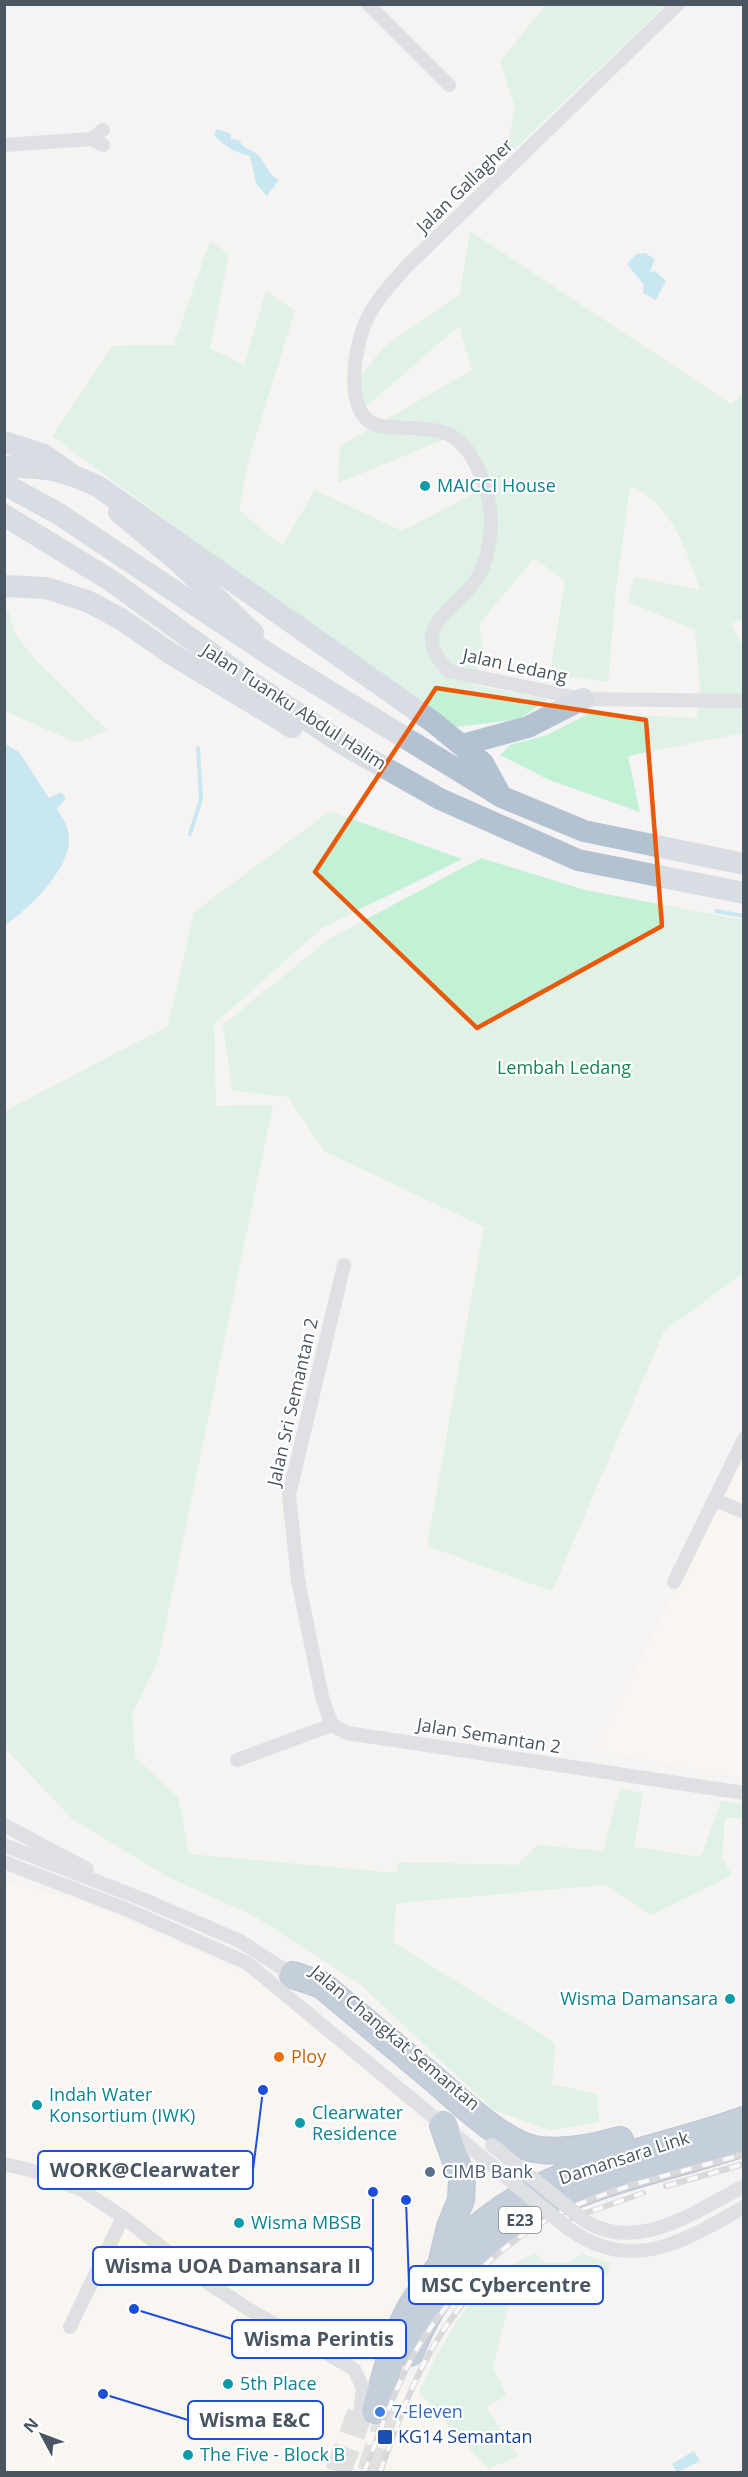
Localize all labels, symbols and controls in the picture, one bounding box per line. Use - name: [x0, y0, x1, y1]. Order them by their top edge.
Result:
- street label: Jalan Gallagher: [409, 133, 518, 239]
- place label: MAICCI House: [437, 473, 556, 497]
- marker: MAICCI House: [418, 479, 432, 493]
- street label: Jalan Tuanku Abdul Halim: [196, 636, 391, 775]
- street label: Jalan Ledang: [459, 642, 570, 688]
- park label: Lembah Ledang: [497, 1055, 631, 1079]
- street label: Jalan Sri Semantan 2: [261, 1315, 323, 1490]
- street label: Jalan Semantan 2: [414, 1711, 563, 1758]
- street label: Jalan Changkat Semantan: [304, 1958, 485, 2115]
- place label: Wisma Damansara: [560, 1986, 718, 2010]
- marker: Wisma Damansara: [723, 1992, 737, 2006]
- place label: Ploy: [291, 2044, 327, 2068]
- marker: Ploy: [272, 2050, 286, 2064]
- place label: Indah Water Konsortium (IWK): [49, 2082, 195, 2127]
- marker: Indah Water Konsortium (IWK): [30, 2098, 44, 2112]
- place label: Clearwater Residence: [312, 2100, 404, 2145]
- marker: Clearwater Residence: [293, 2116, 307, 2130]
- street label: Damansara Link: [555, 2124, 692, 2189]
- callout: WORK@Clearwater: [38, 2151, 253, 2189]
- text: WORK@Clearwater: [50, 2156, 240, 2183]
- place label: CIMB Bank: [442, 2159, 534, 2183]
- marker: CIMB Bank: [423, 2165, 437, 2179]
- road number: E23: [499, 2207, 541, 2233]
- place label: Wisma MBSB: [251, 2210, 361, 2234]
- marker: Wisma MBSB: [232, 2216, 246, 2230]
- callout: Wisma UOA Damansara II: [93, 2247, 373, 2285]
- text: Wisma UOA Damansara II: [105, 2252, 361, 2279]
- callout: MSC Cybercentre: [409, 2266, 603, 2304]
- text: MSC Cybercentre: [421, 2271, 591, 2298]
- callout: Wisma Perintis: [232, 2320, 406, 2358]
- text: Wisma Perintis: [244, 2325, 394, 2352]
- place label: 5th Place: [240, 2371, 317, 2395]
- marker: 5th Place: [221, 2377, 235, 2391]
- place label: 7-Eleven: [392, 2399, 463, 2423]
- callout: Wisma E&C: [188, 2401, 323, 2439]
- north arrow: [12, 2405, 72, 2465]
- marker: 7-Eleven: [373, 2405, 387, 2419]
- text: Wisma E&C: [199, 2406, 311, 2433]
- text: N: [18, 2413, 43, 2437]
- place label: KG14 Semantan: [398, 2424, 533, 2448]
- marker: KG14 Semantan: [376, 2428, 394, 2446]
- place label: The Five - Block B: [200, 2442, 345, 2466]
- marker: The Five - Block B: [181, 2448, 195, 2462]

